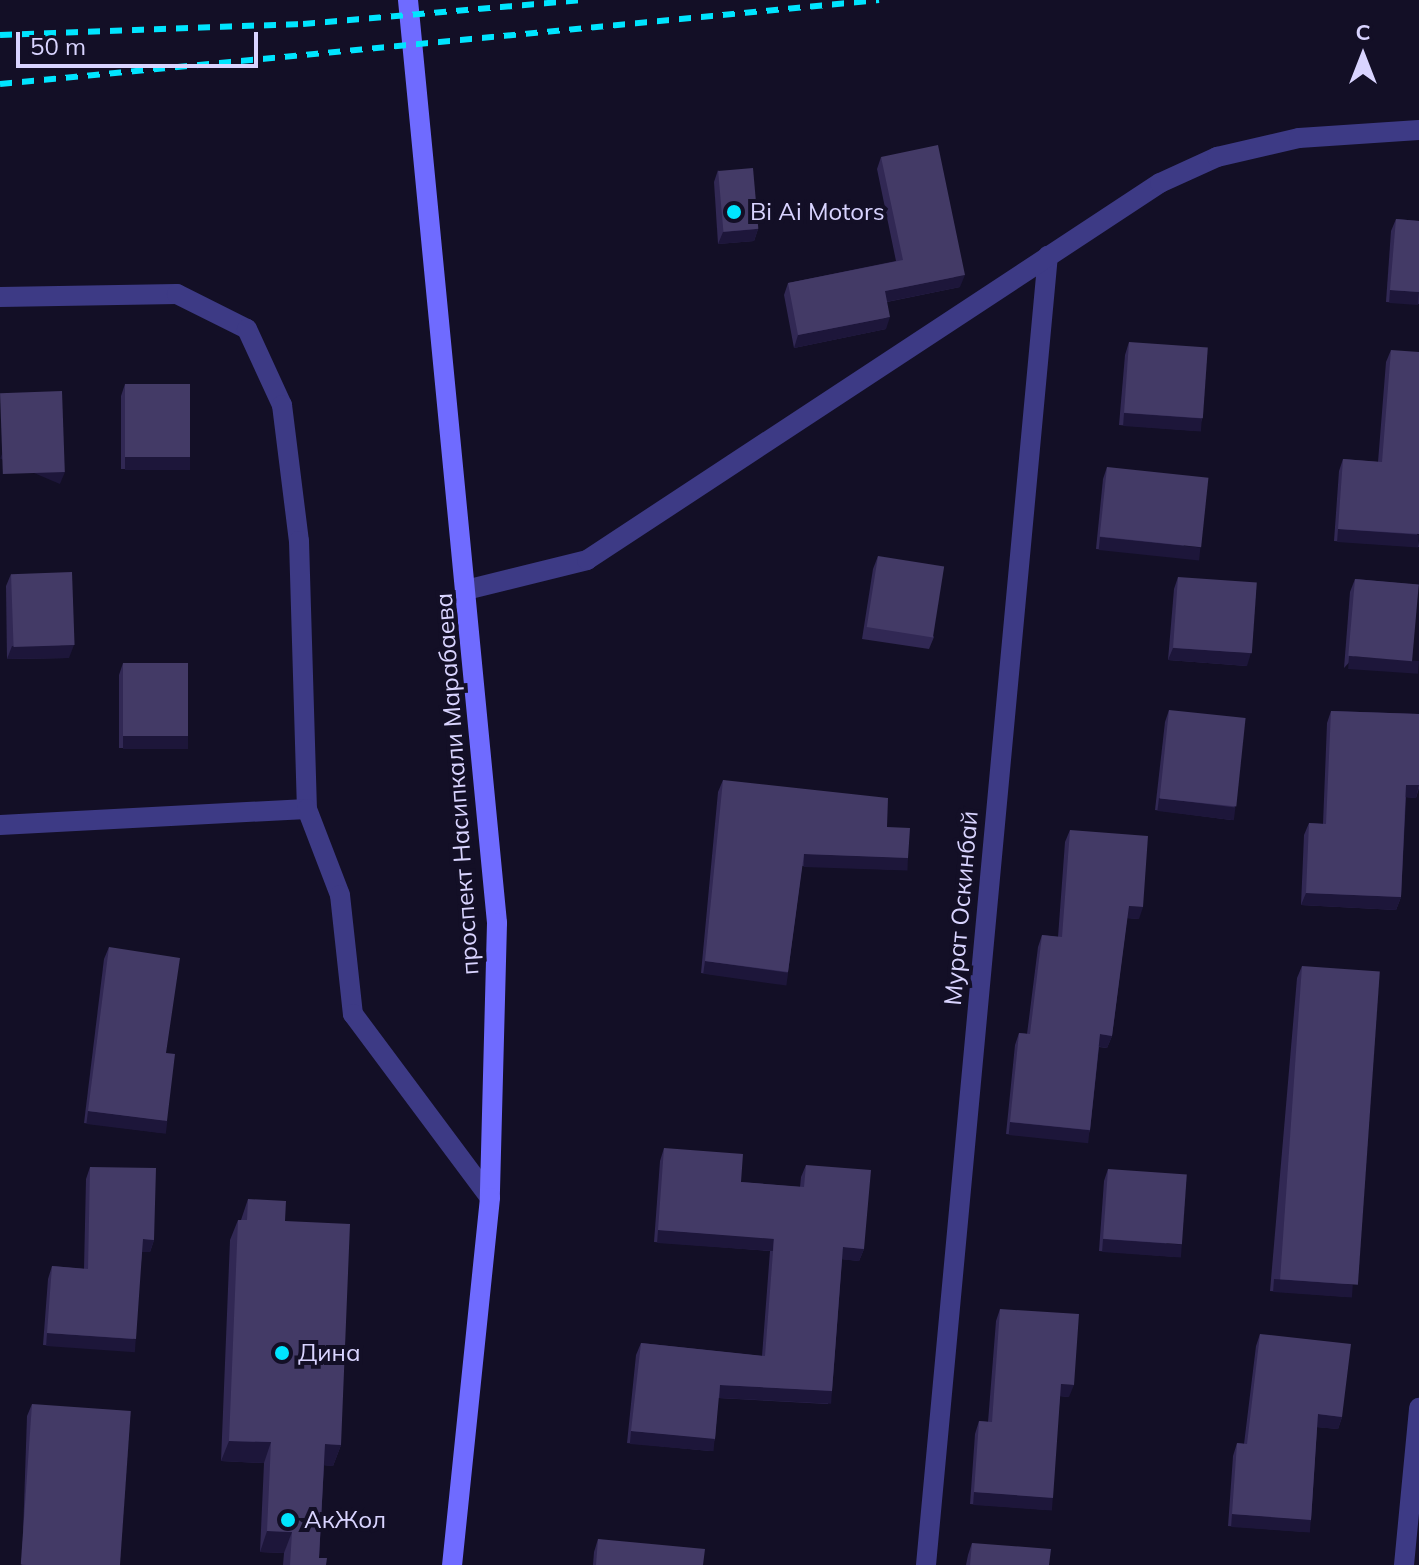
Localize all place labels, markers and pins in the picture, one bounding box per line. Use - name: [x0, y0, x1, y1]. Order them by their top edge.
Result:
- place label: Bi Ai Motors: [750, 198, 885, 226]
- marker: Bi Ai Motors: [725, 203, 743, 221]
- place label: Дина: [298, 1339, 361, 1367]
- marker: Дина: [273, 1344, 291, 1362]
- place label: АкЖол: [304, 1506, 386, 1534]
- marker: АкЖол: [279, 1511, 297, 1529]

